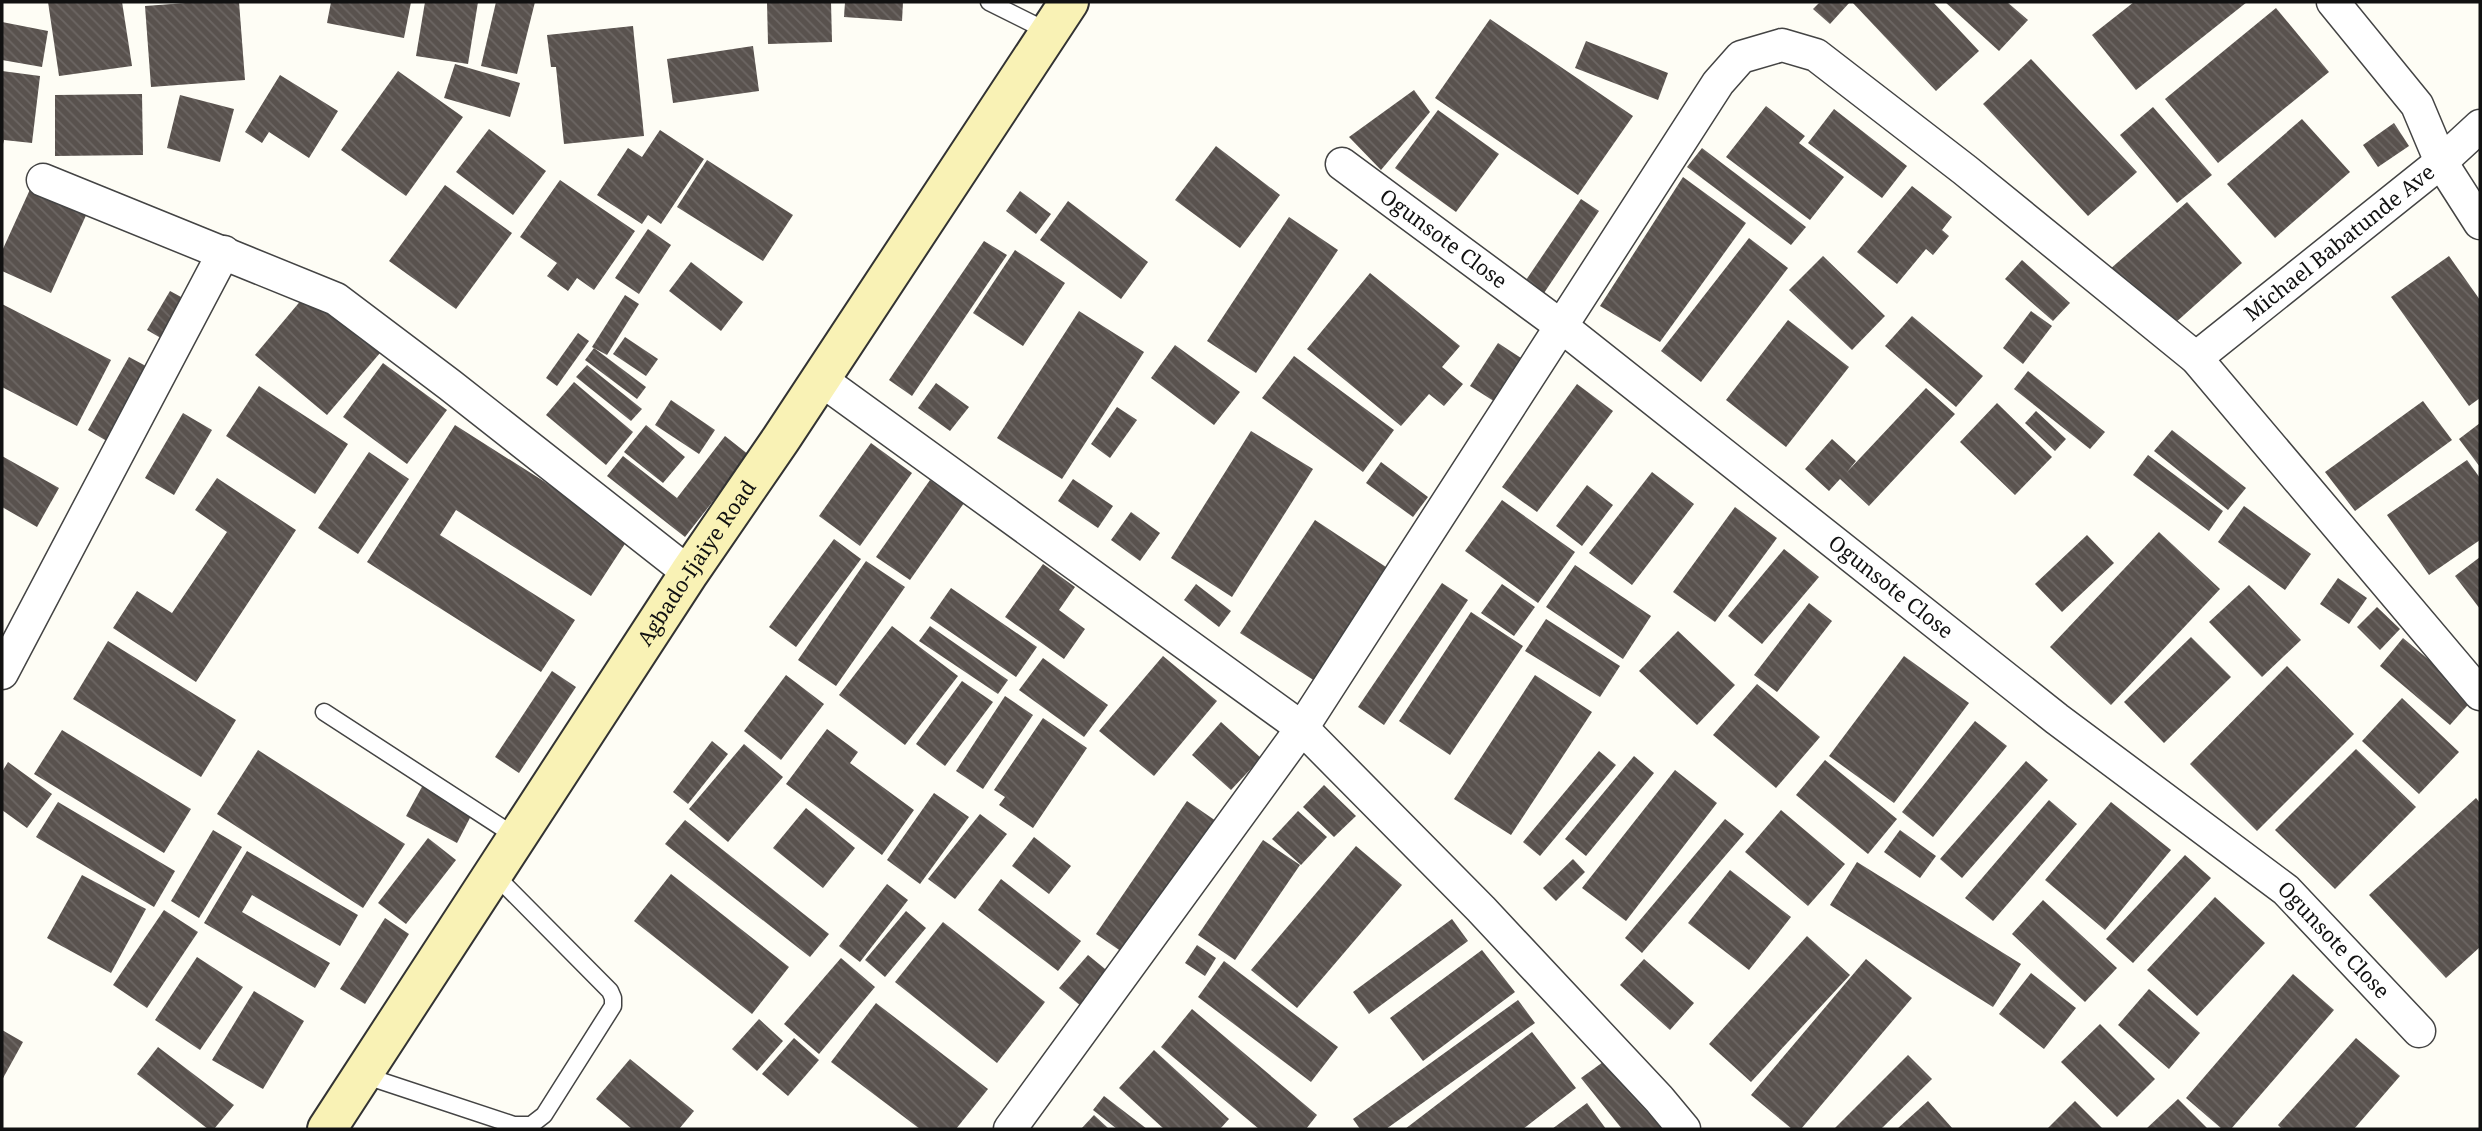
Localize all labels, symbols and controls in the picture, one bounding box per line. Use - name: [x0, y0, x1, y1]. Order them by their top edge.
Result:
- street label: Michael Babatunde Ave: [2238, 158, 2440, 327]
- street label: Ogunsote Close: [1375, 182, 1513, 295]
- street label: Agbado-Ijaiye Road: [630, 474, 762, 651]
- street label: Ogunsote Close: [1823, 528, 1959, 645]
- street label: Ogunsote Close: [2272, 875, 2396, 1004]

